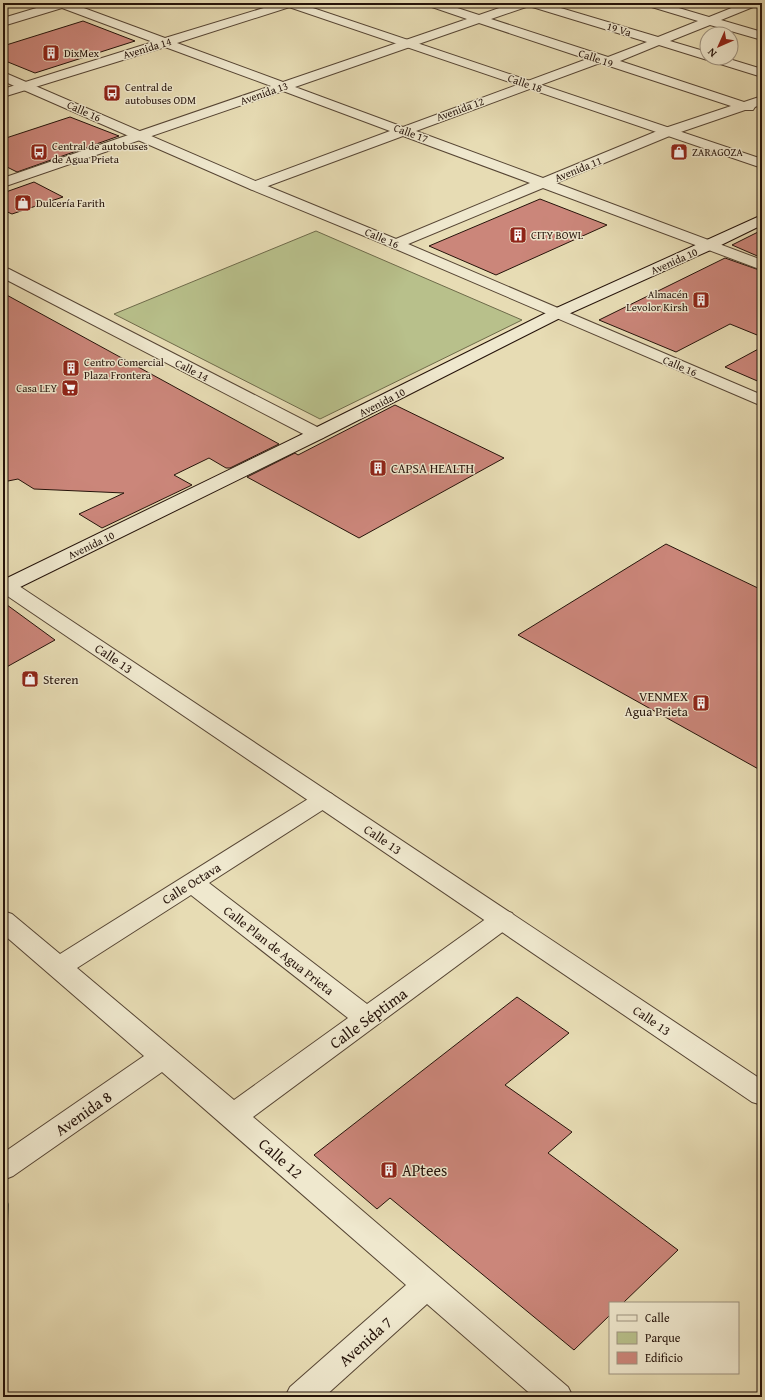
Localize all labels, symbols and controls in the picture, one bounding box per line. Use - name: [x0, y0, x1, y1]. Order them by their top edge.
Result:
- street label: 19 Va: [605, 18, 634, 41]
- north arrow: [699, 26, 739, 66]
- street label: Avenida 14: [121, 33, 173, 63]
- building icon: DixMex: [41, 43, 61, 63]
- text: N: [703, 44, 720, 61]
- place label: DixMex: [64, 45, 99, 61]
- street label: Calle 19: [577, 45, 615, 71]
- street label: Calle 18: [506, 70, 544, 96]
- street label: Avenida 13: [238, 77, 290, 109]
- place label: Central de autobuses ODM: [125, 79, 196, 108]
- bus stop icon: Central de autobuses ODM: [102, 83, 122, 103]
- street label: Avenida 12: [434, 93, 486, 125]
- street label: Calle 16: [65, 96, 103, 126]
- street label: Calle 17: [392, 119, 430, 147]
- place label: Central de autobuses de Agua Prieta: [52, 138, 148, 167]
- bus stop icon: Central de autobuses de Agua Prieta: [29, 142, 49, 162]
- shop icon: ZARAGOZA: [669, 142, 689, 162]
- place label: ZARAGOZA: [692, 144, 743, 160]
- street label: Avenida 11: [552, 152, 604, 186]
- shop icon: Dulcería Farith: [13, 193, 33, 213]
- place label: Dulcería Farith: [36, 195, 106, 211]
- street label: Calle 16: [363, 224, 401, 252]
- building icon: CITY BOWL: [508, 225, 528, 245]
- place label: CITY BOWL: [531, 227, 584, 243]
- street label: Avenida 10: [648, 244, 700, 278]
- place label: Almacén Levolor Kirsh: [626, 286, 689, 315]
- building icon: Almacén Levolor Kirsh: [691, 290, 711, 310]
- street label: Calle 16: [661, 352, 699, 380]
- place label: Centro Comercial Plaza Frontera: [84, 354, 164, 383]
- street label: Calle 14: [173, 355, 211, 385]
- building icon: Centro Comercial Plaza Frontera: [61, 358, 81, 378]
- supermarket icon: Casa LEY: [60, 378, 80, 398]
- place label: Casa LEY: [16, 380, 57, 396]
- street label: Avenida 10: [356, 384, 408, 420]
- building icon: CAPSA HEALTH: [368, 458, 388, 478]
- place label: CAPSA HEALTH: [391, 459, 475, 478]
- street label: Avenida 10: [65, 527, 117, 563]
- street label: Calle 13: [91, 639, 136, 678]
- shop icon: Steren: [20, 669, 40, 689]
- place label: Steren: [43, 670, 79, 689]
- place label: VENMEX Agua Prieta: [625, 687, 689, 721]
- building icon: VENMEX Agua Prieta: [691, 693, 711, 713]
- street label: Calle 13: [360, 820, 405, 859]
- street label: Calle Octava: [158, 857, 225, 909]
- street label: Calle Plan de Agua Prieta: [219, 901, 339, 1000]
- street label: Calle Séptima: [324, 981, 412, 1054]
- street label: Calle 13: [629, 1001, 674, 1040]
- street label: Avenida 8: [50, 1084, 117, 1141]
- street label: Calle 12: [254, 1132, 308, 1184]
- place label: APtees: [402, 1158, 447, 1182]
- building icon: APtees: [379, 1160, 399, 1180]
- legend: [609, 1302, 739, 1374]
- text: Calle: [645, 1309, 670, 1326]
- street label: Avenida 7: [333, 1310, 397, 1372]
- text: Parque: [645, 1329, 681, 1346]
- text: Edificio: [645, 1349, 683, 1366]

